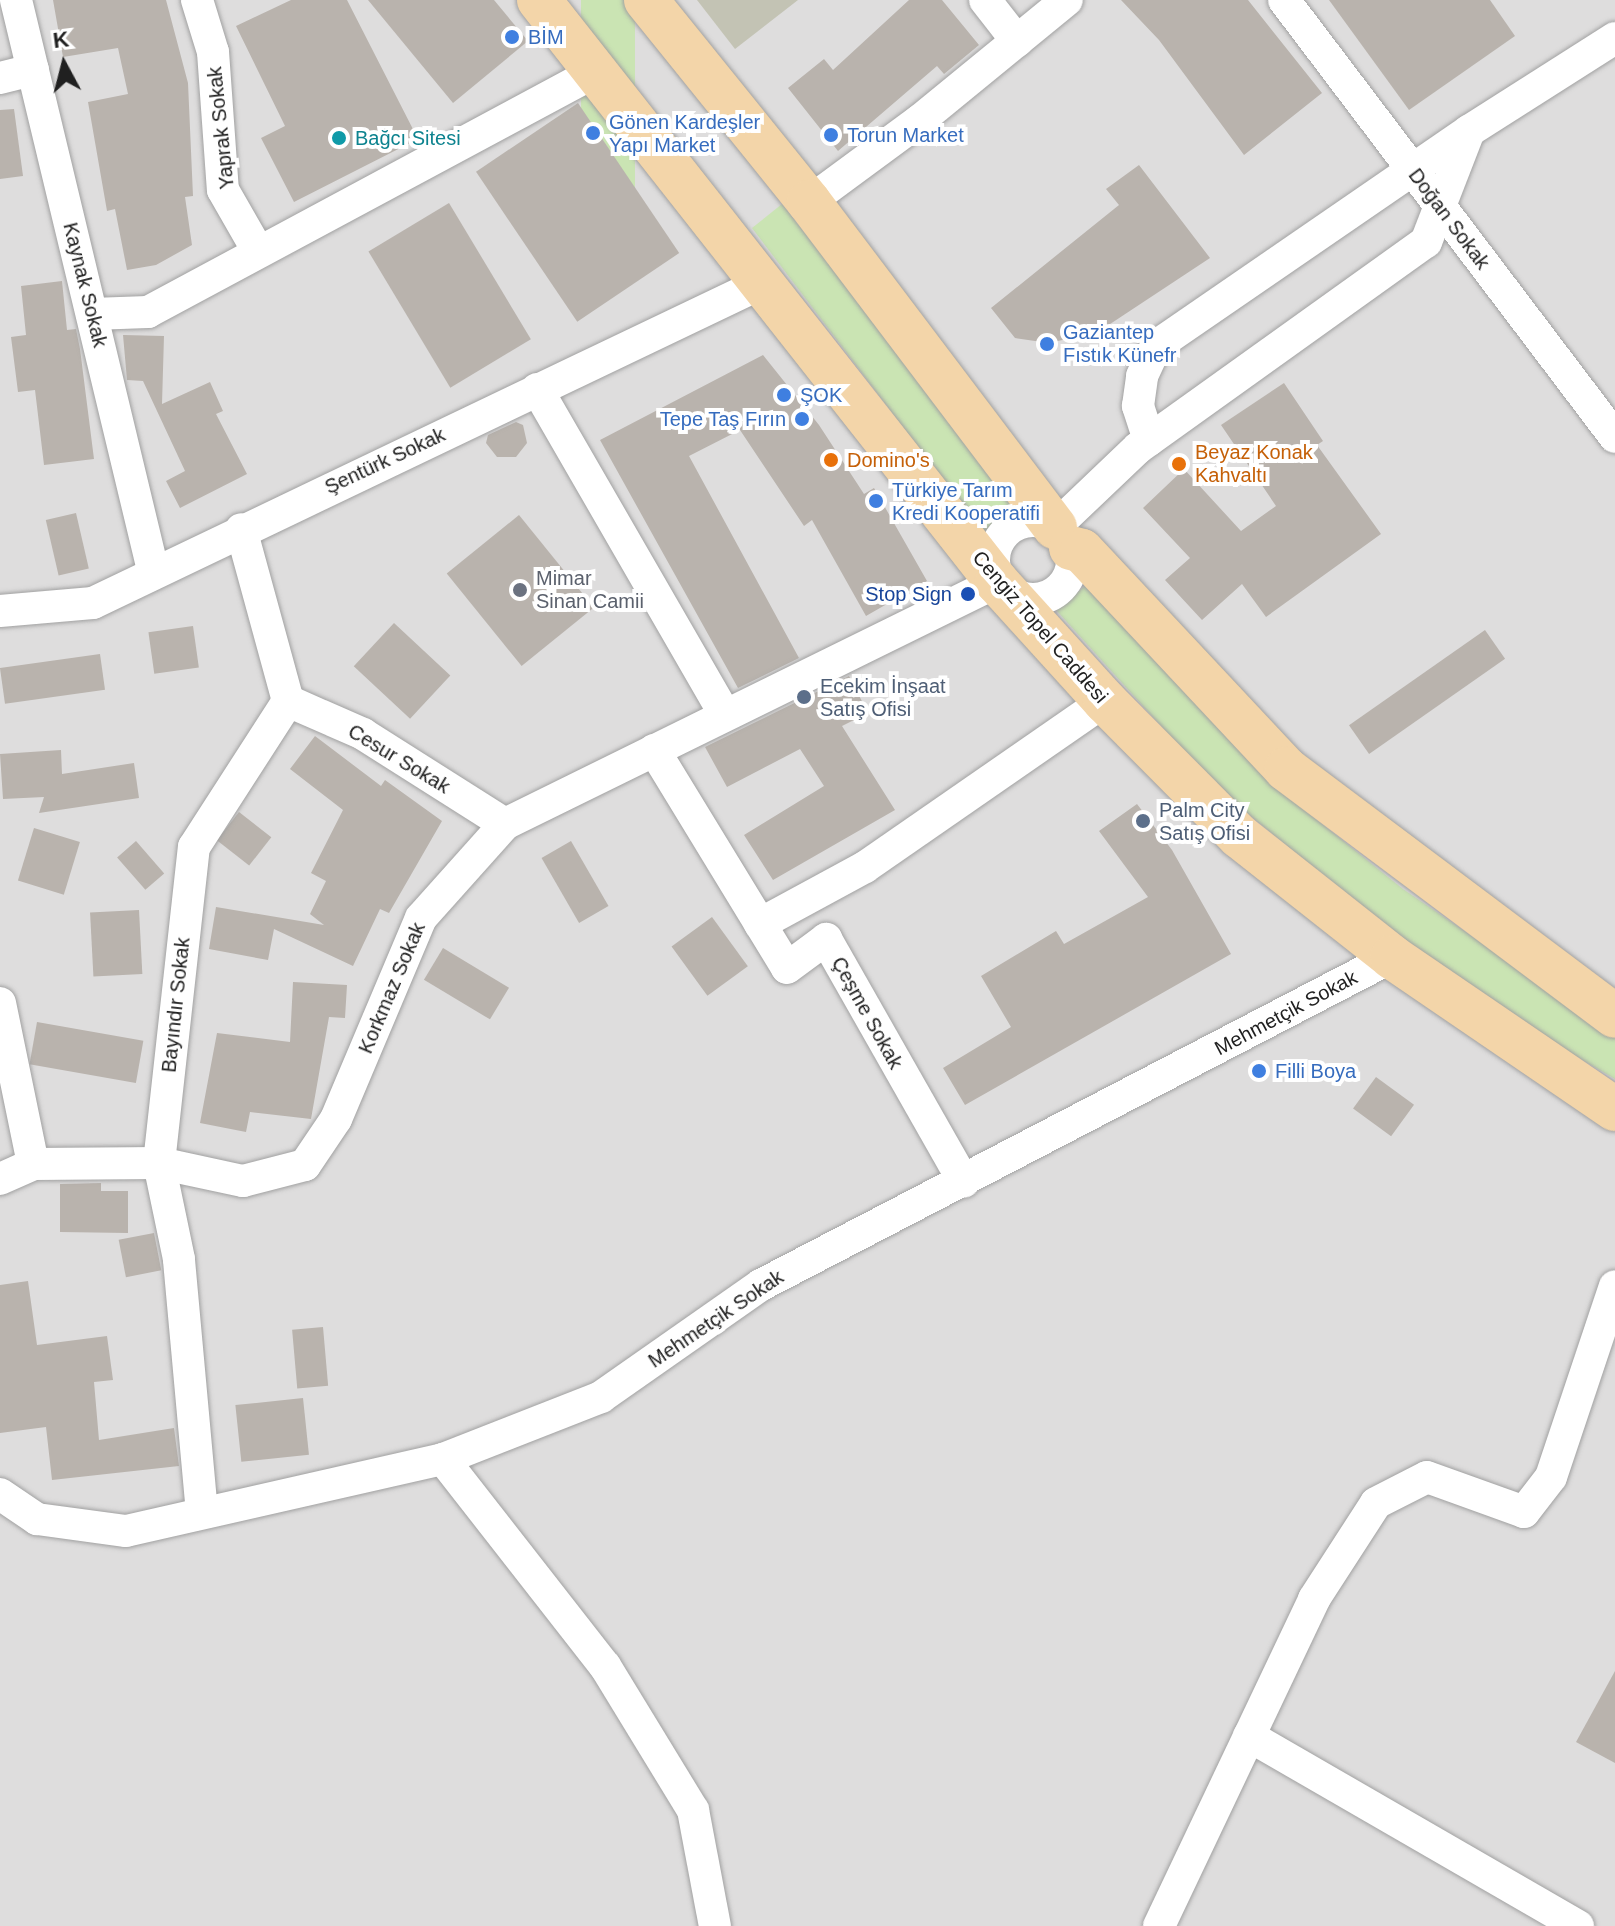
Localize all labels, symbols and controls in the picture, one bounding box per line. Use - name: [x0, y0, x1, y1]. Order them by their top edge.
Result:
- north arrow: [24, 24, 104, 104]
- place label: BİM: [528, 25, 564, 49]
- text: K: [52, 26, 70, 53]
- marker: BİM: [503, 28, 521, 46]
- street label: Yaprak Sokak: [203, 66, 239, 190]
- place label: Gönen Kardeşler Yapı Market: [609, 110, 760, 157]
- place label: Torun Market: [847, 123, 964, 147]
- marker: Gönen Kardeşler Yapı Market: [584, 124, 602, 142]
- place label: Bağcı Sitesi: [355, 126, 461, 150]
- marker: Torun Market: [822, 126, 840, 144]
- marker: Bağcı Sitesi: [330, 129, 348, 147]
- street label: Doğan Sokak: [1403, 164, 1495, 274]
- street label: Kaynak Sokak: [58, 220, 112, 350]
- place label: Gaziantep Fıstık Künefr: [1063, 320, 1176, 367]
- marker: Gaziantep Fıstık Künefr: [1038, 335, 1056, 353]
- place label: ŞOK: [800, 383, 842, 407]
- marker: ŞOK: [775, 386, 793, 404]
- place label: Tepe Taş Fırın: [659, 407, 786, 431]
- marker: Tepe Taş Fırın: [793, 410, 811, 428]
- street label: Şentürk Sokak: [321, 423, 449, 499]
- place label: Beyaz Konak Kahvaltı: [1195, 440, 1313, 487]
- place label: Domino's: [847, 448, 930, 472]
- marker: Domino's: [822, 451, 840, 469]
- marker: Beyaz Konak Kahvaltı: [1170, 455, 1188, 473]
- place label: Türkiye Tarım Kredi Kooperatifi: [892, 478, 1040, 525]
- marker: Türkiye Tarım Kredi Kooperatifi: [867, 492, 885, 510]
- street label: Cengiz Topel Caddesi: [967, 546, 1113, 708]
- place label: Mimar Sinan Camii: [536, 566, 644, 613]
- marker: Mimar Sinan Camii: [511, 581, 529, 599]
- place label: Stop Sign: [865, 582, 952, 606]
- marker: Stop Sign: [959, 585, 977, 603]
- place label: Ecekim İnşaat Satış Ofisi: [820, 674, 946, 721]
- marker: Ecekim İnşaat Satış Ofisi: [795, 688, 813, 706]
- street label: Cesur Sokak: [344, 719, 454, 799]
- place label: Palm City Satış Ofisi: [1159, 798, 1250, 845]
- marker: Palm City Satış Ofisi: [1134, 812, 1152, 830]
- street label: Korkmaz Sokak: [354, 919, 430, 1057]
- street label: Bayındır Sokak: [157, 936, 195, 1074]
- street label: Çeşme Sokak: [826, 953, 908, 1073]
- street label: Mehmetçik Sokak: [1211, 965, 1361, 1061]
- place label: Filli Boya: [1275, 1059, 1356, 1083]
- marker: Filli Boya: [1250, 1062, 1268, 1080]
- street label: Mehmetçik Sokak: [644, 1265, 788, 1373]

